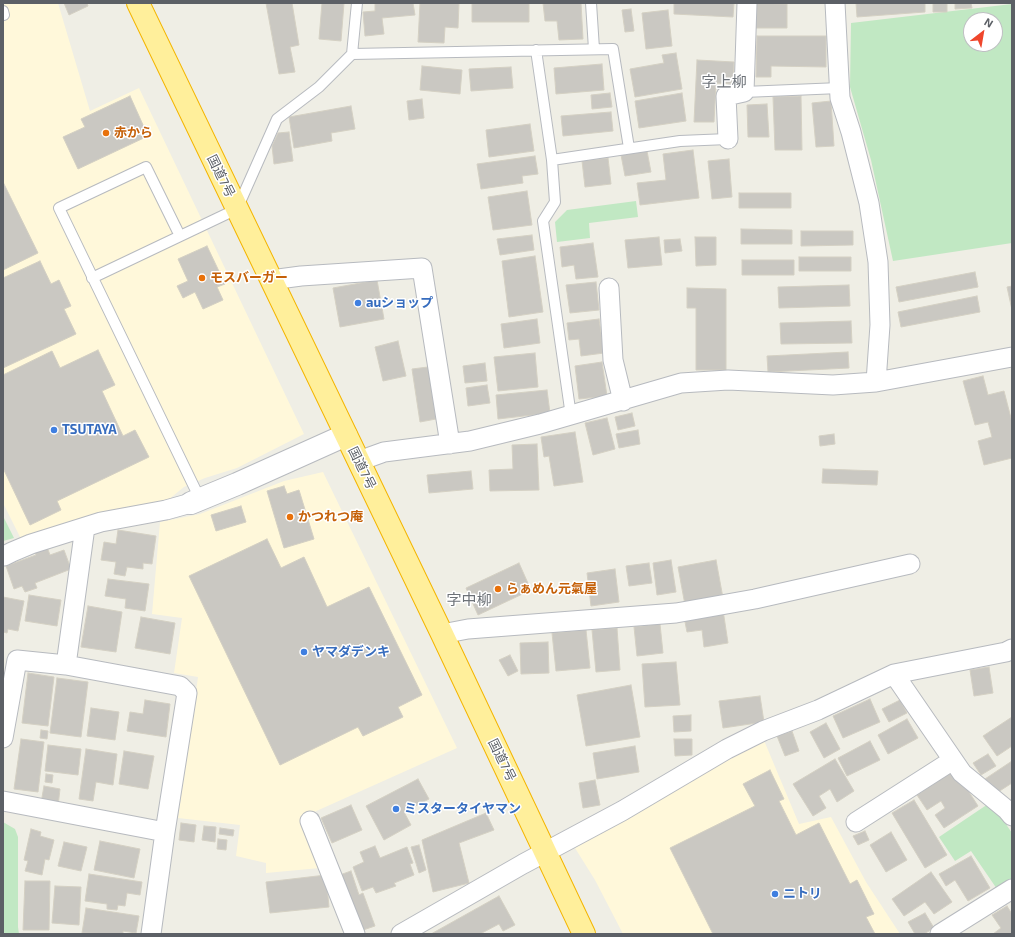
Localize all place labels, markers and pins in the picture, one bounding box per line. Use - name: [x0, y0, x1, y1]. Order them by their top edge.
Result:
- place label: 赤から: [114, 125, 153, 141]
- marker: 赤から: [101, 128, 111, 138]
- place label: モスバーガー: [210, 270, 288, 286]
- marker: モスバーガー: [197, 273, 207, 283]
- place label: auショップ: [366, 295, 433, 311]
- marker: auショップ: [353, 298, 363, 308]
- place label: TSUTAYA: [62, 422, 117, 438]
- marker: TSUTAYA: [49, 425, 59, 435]
- place label: かつれつ庵: [298, 509, 363, 525]
- marker: かつれつ庵: [285, 512, 295, 522]
- place label: らぁめん元氣屋: [506, 581, 597, 597]
- marker: らぁめん元氣屋: [493, 584, 503, 594]
- place label: ヤマダデンキ: [312, 644, 390, 660]
- marker: ヤマダデンキ: [299, 647, 309, 657]
- place label: ミスタータイヤマン: [404, 801, 521, 817]
- marker: ミスタータイヤマン: [391, 804, 401, 814]
- place label: ニトリ: [783, 886, 822, 902]
- marker: ニトリ: [770, 889, 780, 899]

